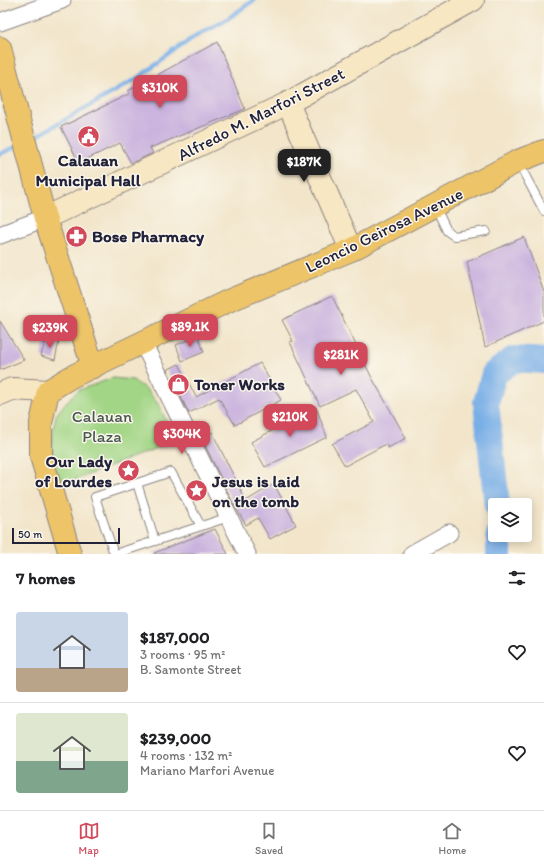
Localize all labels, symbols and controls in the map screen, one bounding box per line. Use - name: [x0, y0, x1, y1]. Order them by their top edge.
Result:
- street label: Alfredo M. Marfori Street: [174, 63, 348, 165]
- pin: $310K: [132, 75, 188, 109]
- text: $310K: [142, 80, 178, 95]
- public building icon: Calauan Municipal Hall: [75, 123, 101, 149]
- pin: $187K: [276, 149, 332, 183]
- place label: Calauan Municipal Hall: [35, 150, 141, 191]
- text: $187K: [287, 154, 321, 169]
- street label: Leoncio Geirosa Avenue: [302, 183, 466, 277]
- pharmacy icon: Bose Pharmacy: [64, 223, 90, 249]
- place label: Bose Pharmacy: [92, 226, 205, 247]
- pin: $89.1K: [157, 314, 223, 348]
- pin: $239K: [22, 315, 78, 349]
- text: $89.1K: [171, 319, 209, 334]
- text: $239K: [32, 320, 68, 335]
- pin: $281K: [313, 342, 369, 376]
- text: $281K: [324, 347, 358, 362]
- shop icon: Toner Works: [166, 371, 192, 397]
- place label: Toner Works: [193, 374, 285, 394]
- pin: $210K: [262, 404, 318, 438]
- park label: Calauan Plaza: [72, 406, 132, 446]
- text: $210K: [272, 409, 308, 424]
- pin: $304K: [154, 421, 210, 455]
- text: $304K: [163, 426, 201, 441]
- place label: Our Lady of Lourdes: [35, 451, 113, 491]
- place icon: Our Lady of Lourdes: [115, 458, 141, 484]
- place label: Jesus is laid on the tomb: [211, 471, 300, 511]
- place icon: Jesus is laid on the tomb: [183, 478, 209, 504]
- map controls: [488, 498, 532, 542]
- button: layers: [488, 498, 532, 542]
- scale bar: [12, 526, 120, 545]
- text: 50 m: [18, 528, 42, 541]
- icon: filters: [506, 567, 528, 589]
- text: 7 homes: [16, 568, 76, 588]
- text: $187,000: [140, 627, 210, 647]
- icon: home: [48, 628, 96, 676]
- icon: heart: [506, 641, 528, 663]
- text: 3 rooms · 95 m²: [140, 647, 225, 662]
- text: B. Samonte Street: [140, 662, 242, 677]
- text: $239,000: [140, 728, 211, 748]
- icon: home: [48, 729, 96, 777]
- icon: heart: [506, 742, 528, 764]
- text: 4 rooms · 132 m²: [140, 748, 232, 763]
- text: Mariano Marfori Avenue: [140, 763, 275, 778]
- tab: Map: [78, 820, 100, 857]
- tab: Saved: [255, 820, 283, 857]
- tab: Home: [439, 820, 466, 857]

